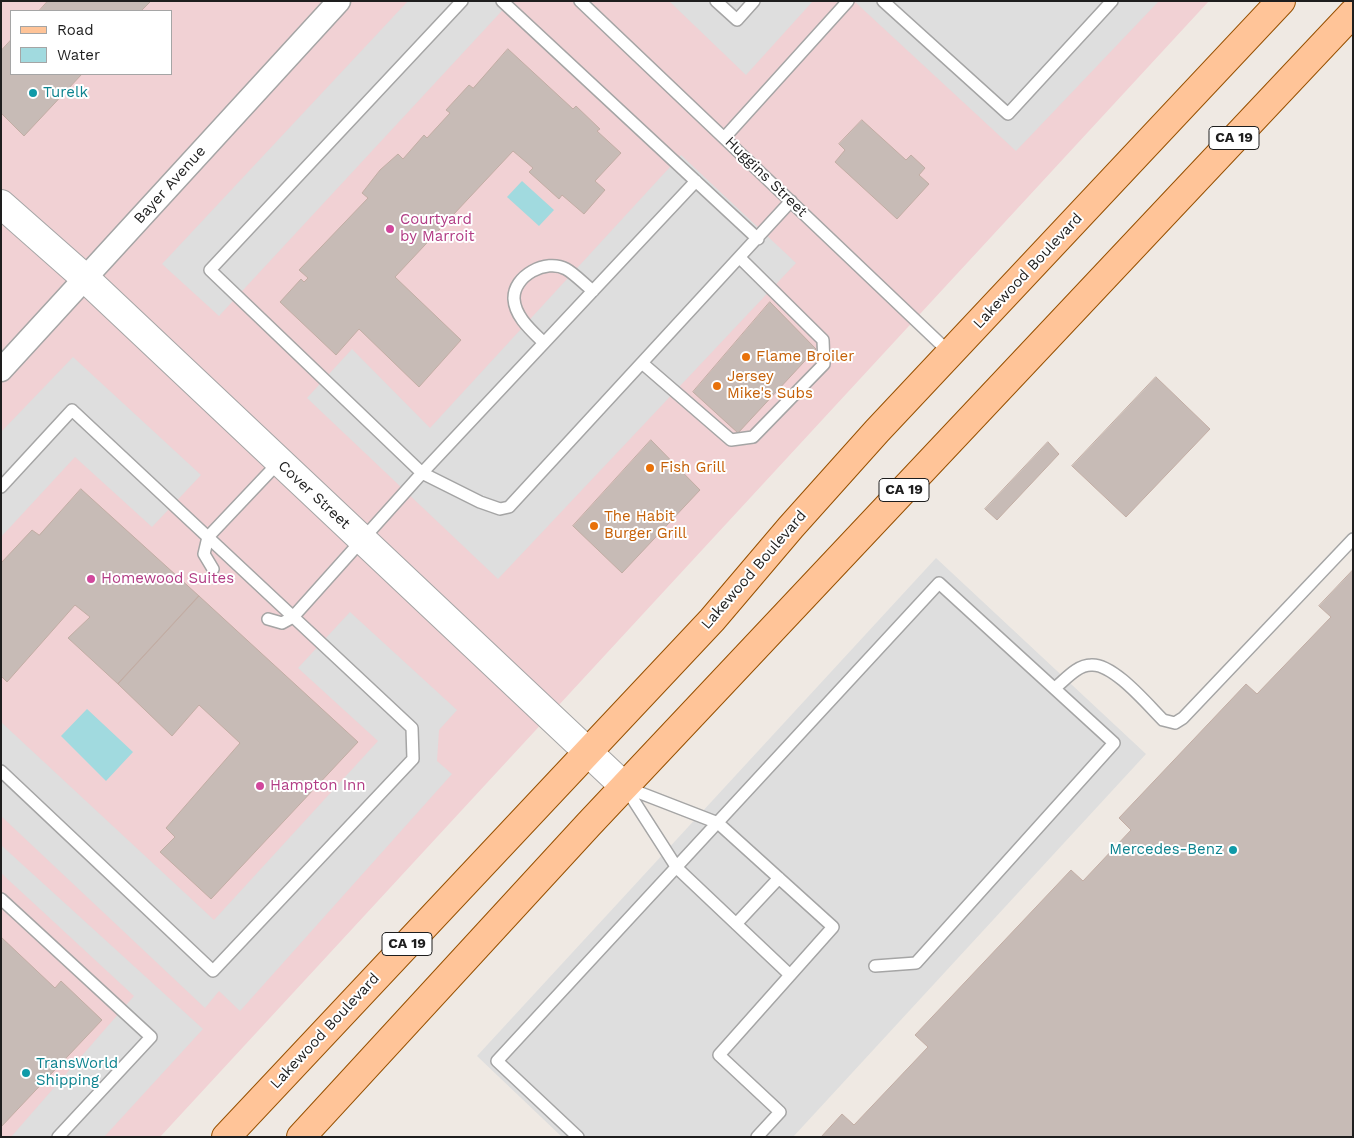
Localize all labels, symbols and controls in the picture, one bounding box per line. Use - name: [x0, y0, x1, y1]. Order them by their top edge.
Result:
- legend: [10, 10, 172, 75]
- text: Road: [57, 21, 94, 39]
- text: Water: [57, 46, 100, 64]
- place label: Turelk: [43, 84, 88, 102]
- marker: Turelk: [27, 87, 39, 99]
- road number: CA 19: [1209, 126, 1259, 150]
- street label: Huggins Street: [721, 133, 811, 221]
- street label: Bayer Avenue: [130, 142, 210, 228]
- street label: Lakewood Boulevard: [970, 209, 1086, 333]
- place label: Courtyard by Marroit: [400, 211, 475, 246]
- marker: Courtyard by Marroit: [384, 223, 396, 235]
- place label: Flame Broiler: [756, 348, 854, 366]
- marker: Flame Broiler: [740, 351, 752, 363]
- place label: Jersey Mike's Subs: [727, 368, 813, 403]
- marker: Jersey Mike's Subs: [711, 380, 723, 392]
- street label: Cover Street: [274, 457, 354, 533]
- place label: Fish Grill: [660, 459, 726, 477]
- marker: Fish Grill: [644, 462, 656, 474]
- road number: CA 19: [879, 478, 929, 502]
- street label: Lakewood Boulevard: [698, 507, 810, 633]
- place label: The Habit Burger Grill: [604, 508, 687, 543]
- marker: The Habit Burger Grill: [588, 520, 600, 532]
- place label: Homewood Suites: [101, 570, 234, 588]
- marker: Homewood Suites: [85, 573, 97, 585]
- place label: Hampton Inn: [270, 777, 366, 795]
- marker: Hampton Inn: [254, 780, 266, 792]
- place label: Mercedes-Benz: [1109, 841, 1223, 859]
- marker: Mercedes-Benz: [1227, 844, 1239, 856]
- road number: CA 19: [382, 932, 432, 956]
- street label: Lakewood Boulevard: [267, 969, 383, 1093]
- place label: TransWorld Shipping: [36, 1055, 118, 1090]
- marker: TransWorld Shipping: [20, 1067, 32, 1079]

